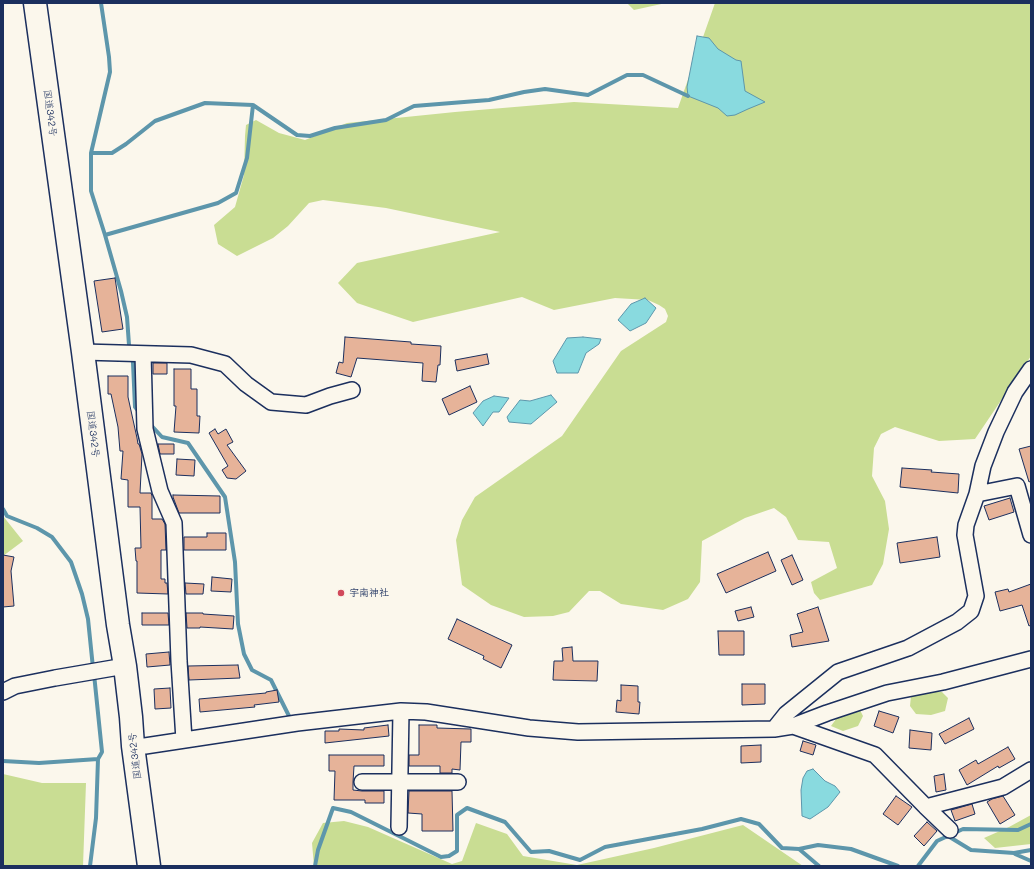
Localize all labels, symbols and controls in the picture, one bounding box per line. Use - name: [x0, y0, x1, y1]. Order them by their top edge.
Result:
- street label: 国道342号: [41, 89, 59, 137]
- street label: 国道342号: [84, 410, 102, 458]
- place label: 宇南神社: [349, 587, 389, 599]
- marker: 宇南神社: [336, 588, 346, 598]
- street label: 国道342号: [126, 732, 144, 780]

